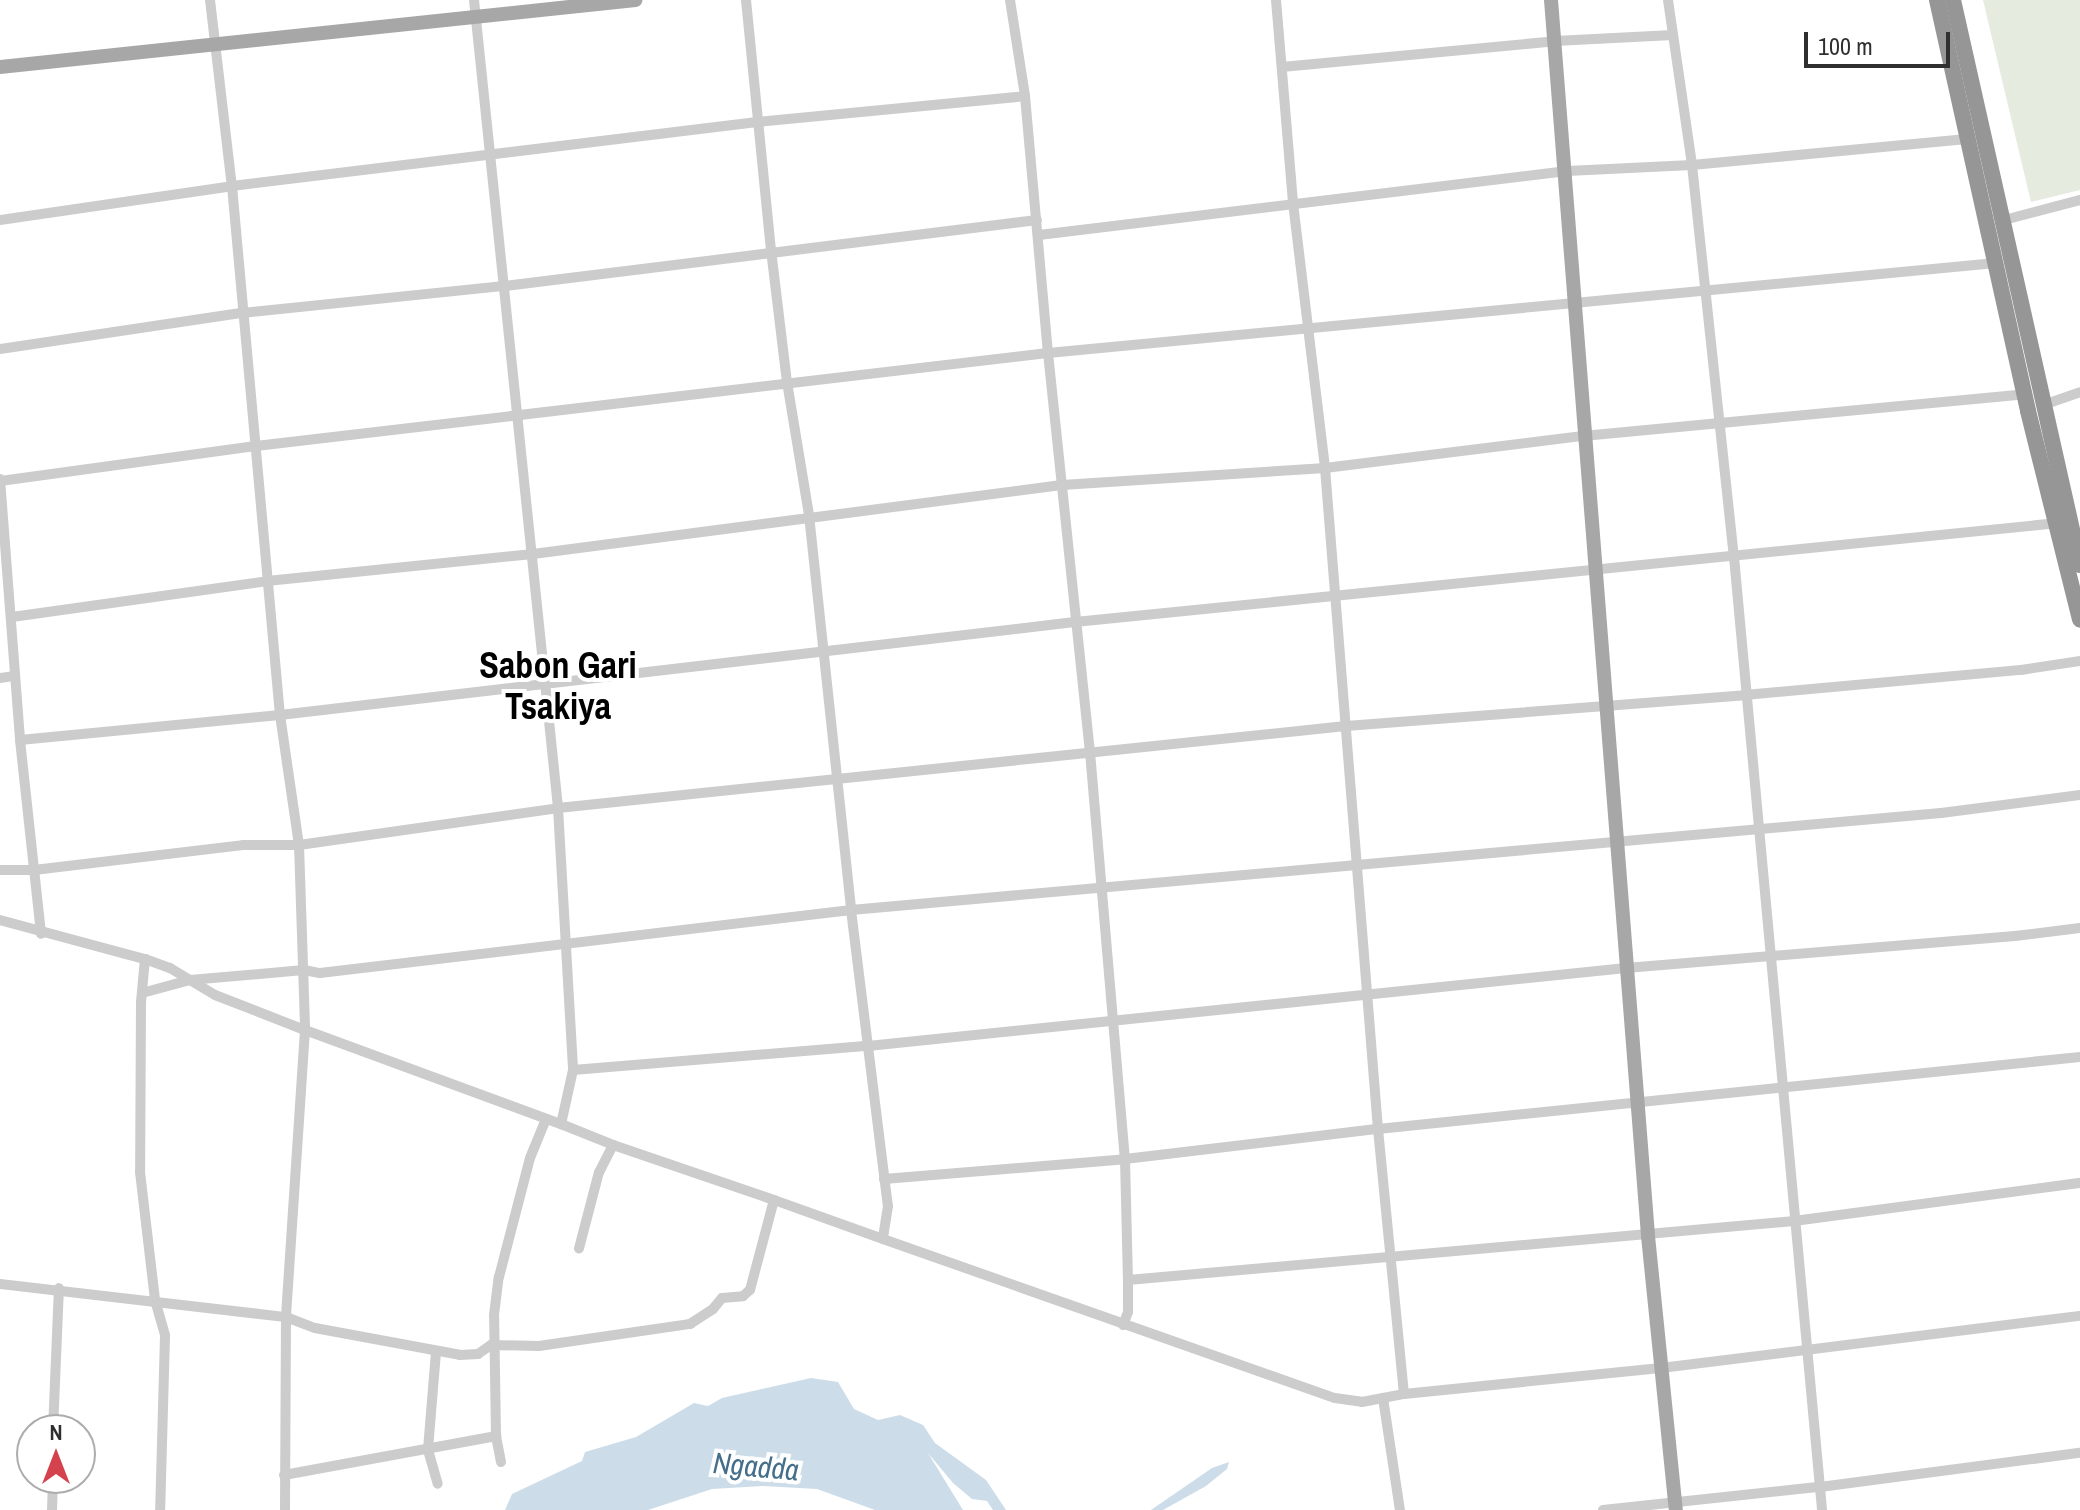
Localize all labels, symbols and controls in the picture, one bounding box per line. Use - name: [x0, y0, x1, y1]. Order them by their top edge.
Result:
- scale bar: [1808, 16, 1954, 66]
- text: 100 m: [1818, 30, 1873, 62]
- district label: Sabon Gari Tsakiya: [479, 643, 637, 728]
- north arrow: [16, 1414, 96, 1494]
- text: N: [49, 1417, 63, 1447]
- water label: Ngadda: [712, 1444, 800, 1488]

